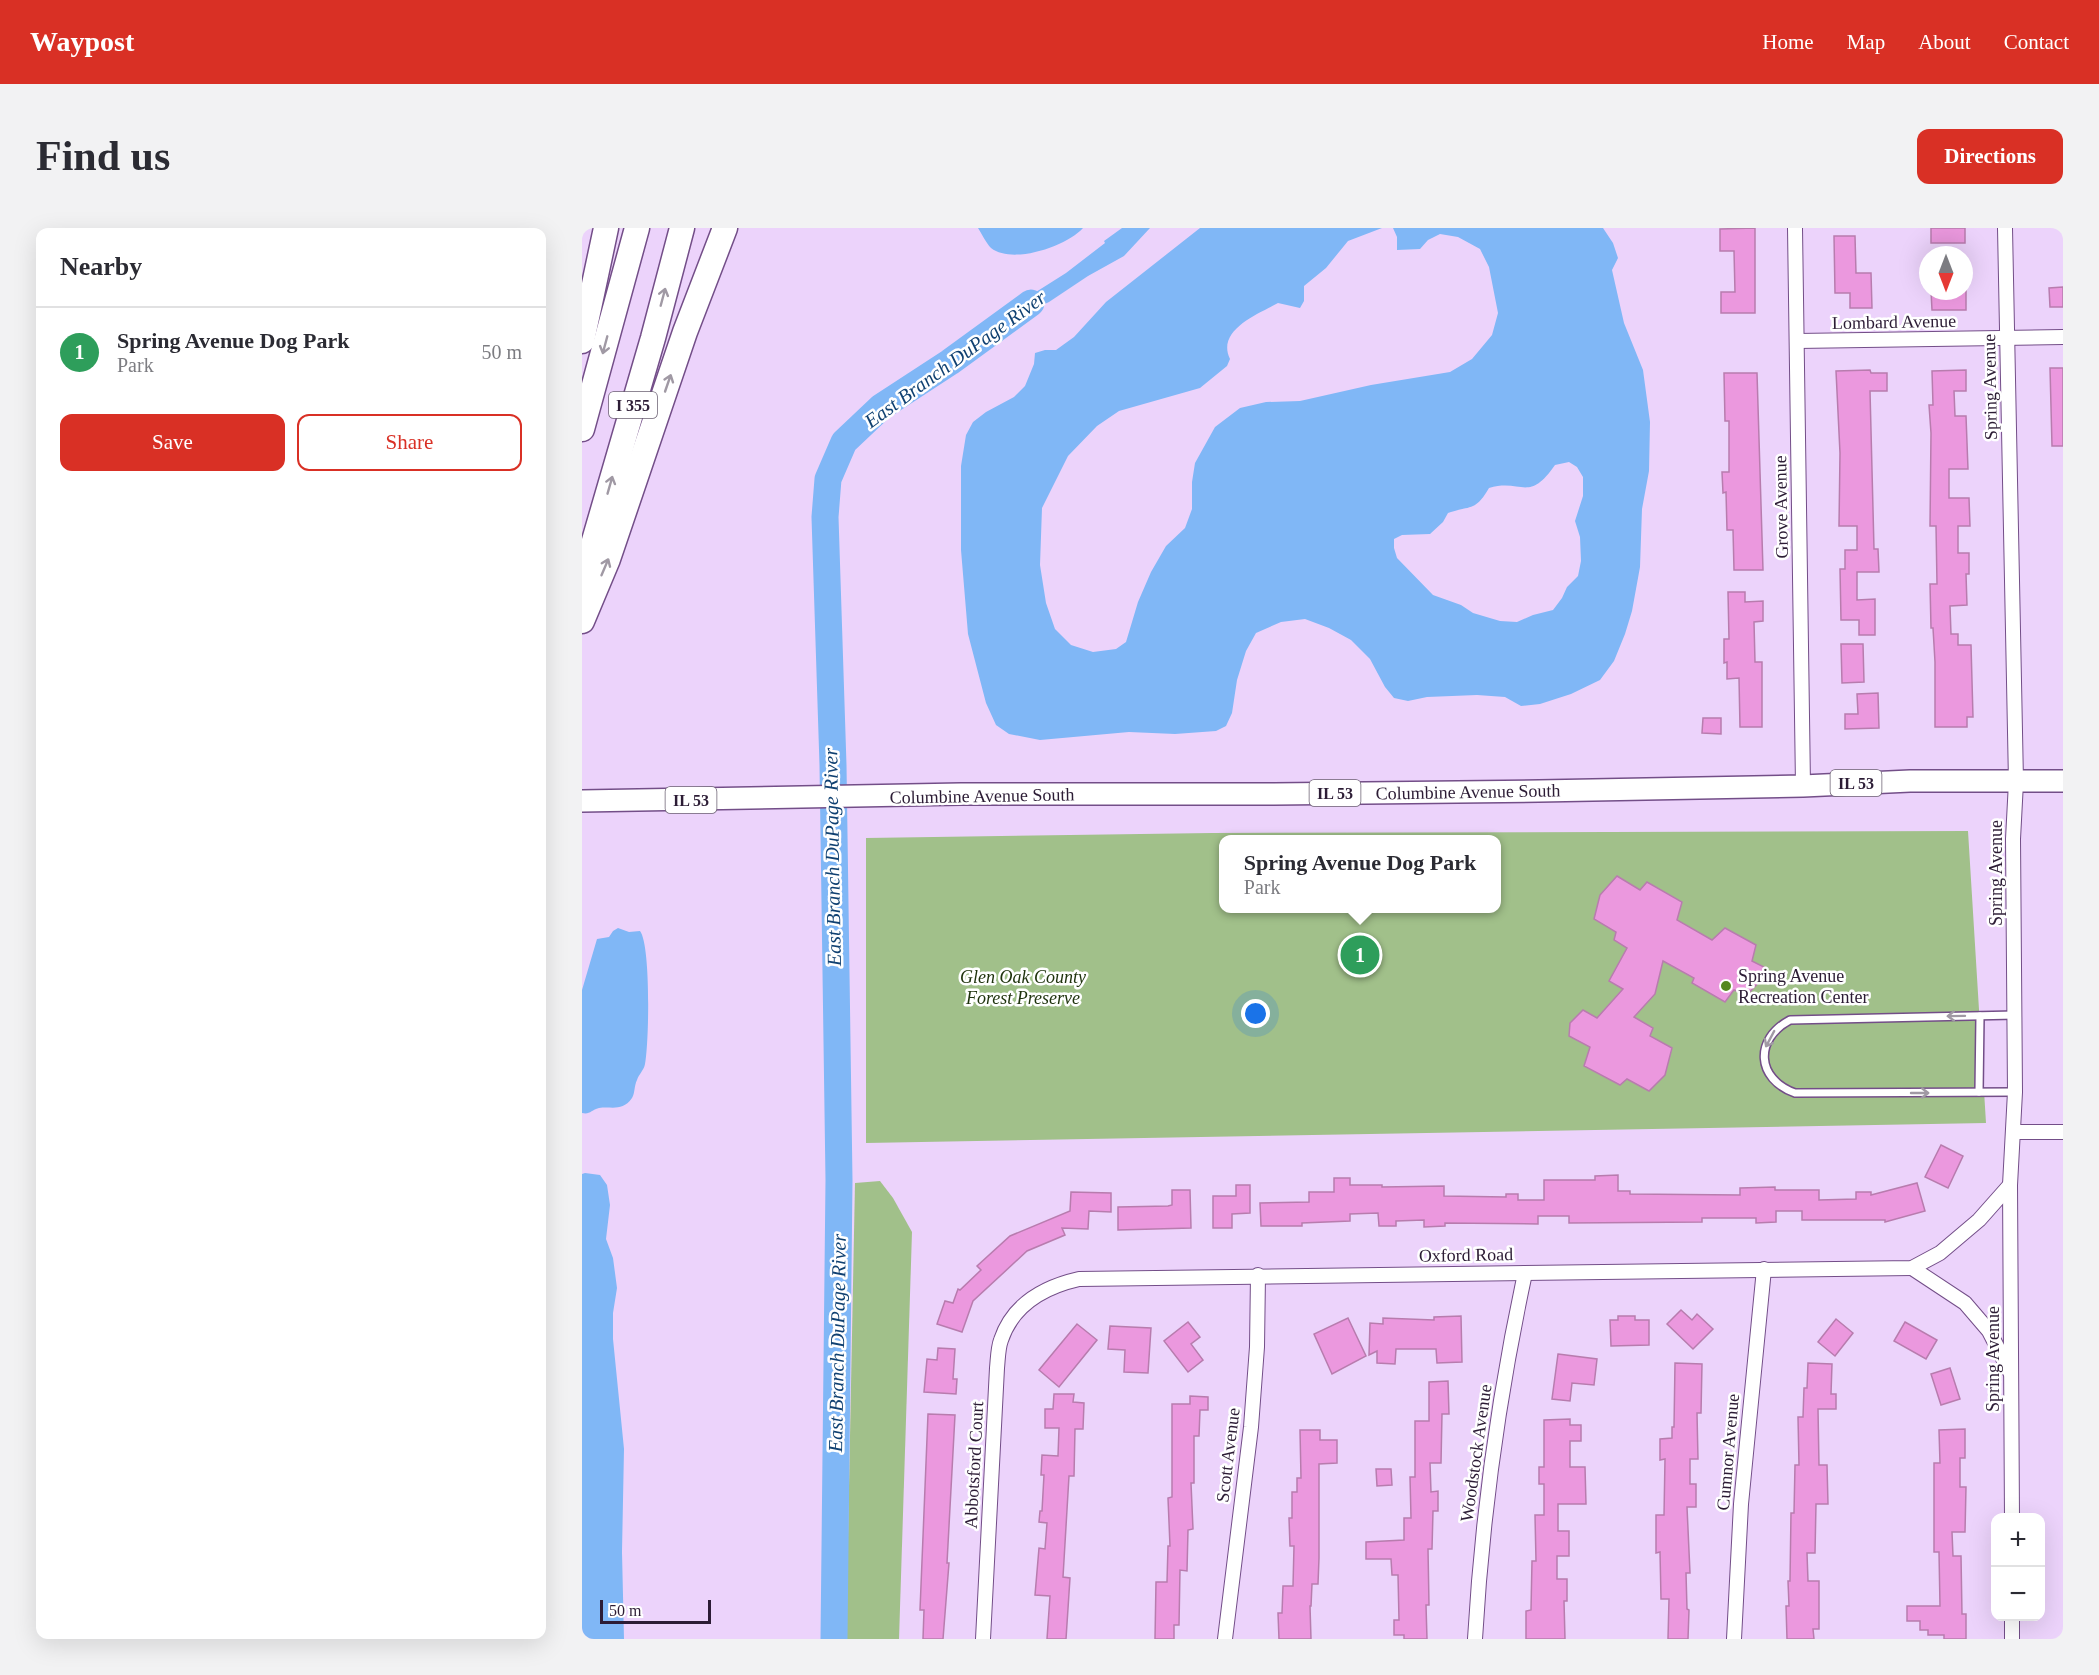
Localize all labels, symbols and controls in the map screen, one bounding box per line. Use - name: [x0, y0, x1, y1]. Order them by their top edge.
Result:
- text: Waypost: [30, 26, 134, 57]
- text: Home: [1762, 30, 1814, 54]
- text: Map: [1847, 30, 1885, 54]
- text: About: [1918, 30, 1971, 54]
- text: Contact: [2004, 30, 2069, 54]
- button: Directions: [1917, 129, 2063, 184]
- text: Find us: [36, 133, 170, 179]
- north arrow: [1919, 246, 1973, 300]
- text: Nearby: [60, 252, 142, 281]
- water label: East Branch DuPage River: [859, 286, 1051, 433]
- one-way arrow: [658, 288, 670, 307]
- street label: Lombard Avenue: [1832, 311, 1956, 333]
- text: Spring Avenue Dog Park: [117, 328, 349, 353]
- street label: Spring Avenue: [1979, 334, 2001, 440]
- one-way arrow: [599, 335, 610, 354]
- text: 1: [75, 341, 85, 363]
- text: 50 m: [481, 341, 522, 363]
- text: Park: [117, 354, 154, 376]
- one-way arrow: [663, 374, 674, 393]
- road number: I 355: [609, 392, 657, 418]
- button: Save: [60, 414, 285, 471]
- button: Share: [297, 414, 522, 471]
- street label: Grove Avenue: [1770, 455, 1792, 559]
- one-way arrow: [605, 476, 616, 495]
- one-way arrow: [600, 559, 611, 577]
- water label: East Branch DuPage River: [819, 747, 846, 967]
- road number: IL 53: [1830, 770, 1882, 796]
- road number: IL 53: [1310, 780, 1360, 806]
- street label: Columbine Avenue South: [1376, 780, 1560, 804]
- street label: Columbine Avenue South: [890, 784, 1074, 808]
- road number: IL 53: [666, 787, 716, 813]
- street label: Spring Avenue: [1986, 820, 2006, 926]
- popup: [1219, 835, 1501, 913]
- text: Spring Avenue Dog Park: [1244, 850, 1476, 875]
- text: Park: [1244, 876, 1280, 898]
- pin: 1: [1340, 932, 1380, 978]
- place label: Spring Avenue Recreation Center: [1738, 966, 1868, 1007]
- park label: Glen Oak County Forest Preserve: [960, 967, 1086, 1008]
- marker: Spring Avenue Recreation Center: [1719, 979, 1733, 993]
- your location: [1241, 999, 1270, 1028]
- one-way arrow: [1947, 1010, 1967, 1022]
- one-way arrow: [1764, 1030, 1776, 1047]
- one-way arrow: [1909, 1087, 1929, 1099]
- water label: East Branch DuPage River: [824, 1233, 851, 1453]
- street label: Oxford Road: [1419, 1244, 1513, 1266]
- street label: Spring Avenue: [1983, 1306, 2003, 1412]
- street label: Woodstock Avenue: [1456, 1383, 1496, 1523]
- street label: Cumnor Avenue: [1713, 1393, 1743, 1511]
- street label: Abbotsford Court: [961, 1401, 987, 1529]
- street label: Scott Avenue: [1212, 1407, 1244, 1503]
- map controls: [1991, 1513, 2045, 1621]
- button: +: [1991, 1513, 2045, 1567]
- button: −: [1991, 1567, 2045, 1621]
- scale bar: [600, 1597, 711, 1624]
- text: 50 m: [609, 1602, 641, 1619]

